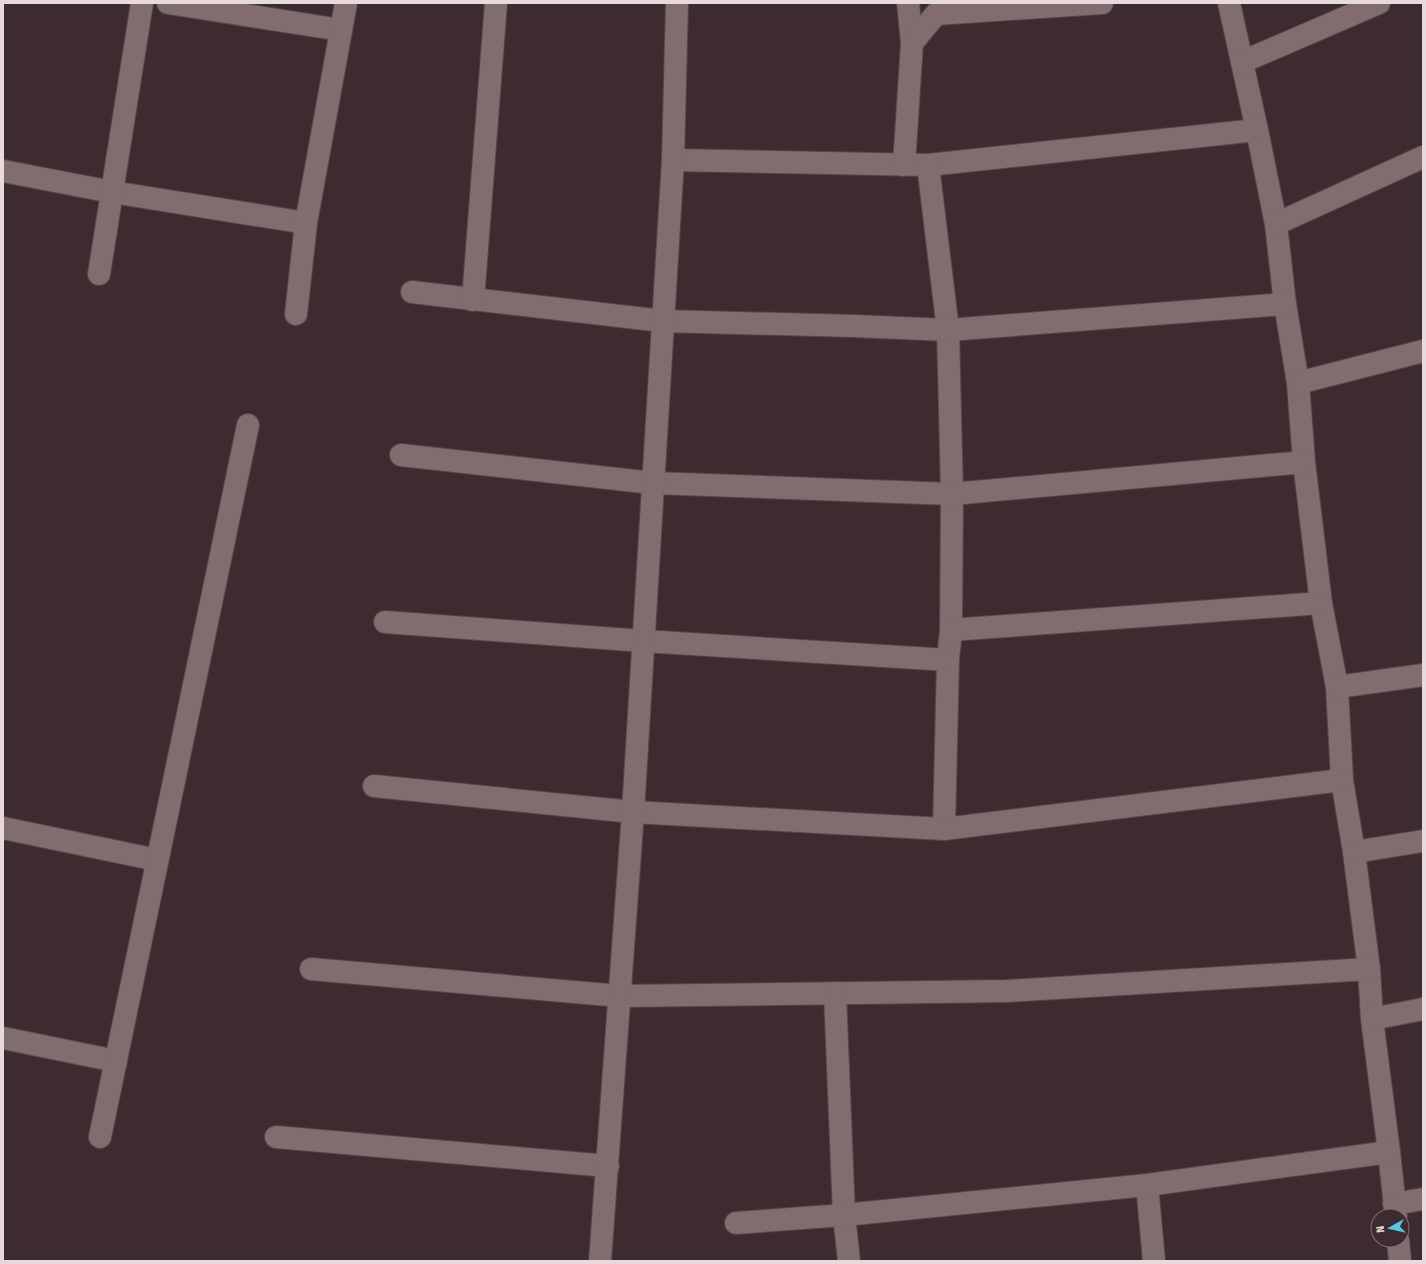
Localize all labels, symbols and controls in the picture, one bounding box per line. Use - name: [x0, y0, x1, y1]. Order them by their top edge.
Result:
- north arrow: [1370, 1208, 1410, 1248]
- text: N: [1374, 1225, 1387, 1233]

